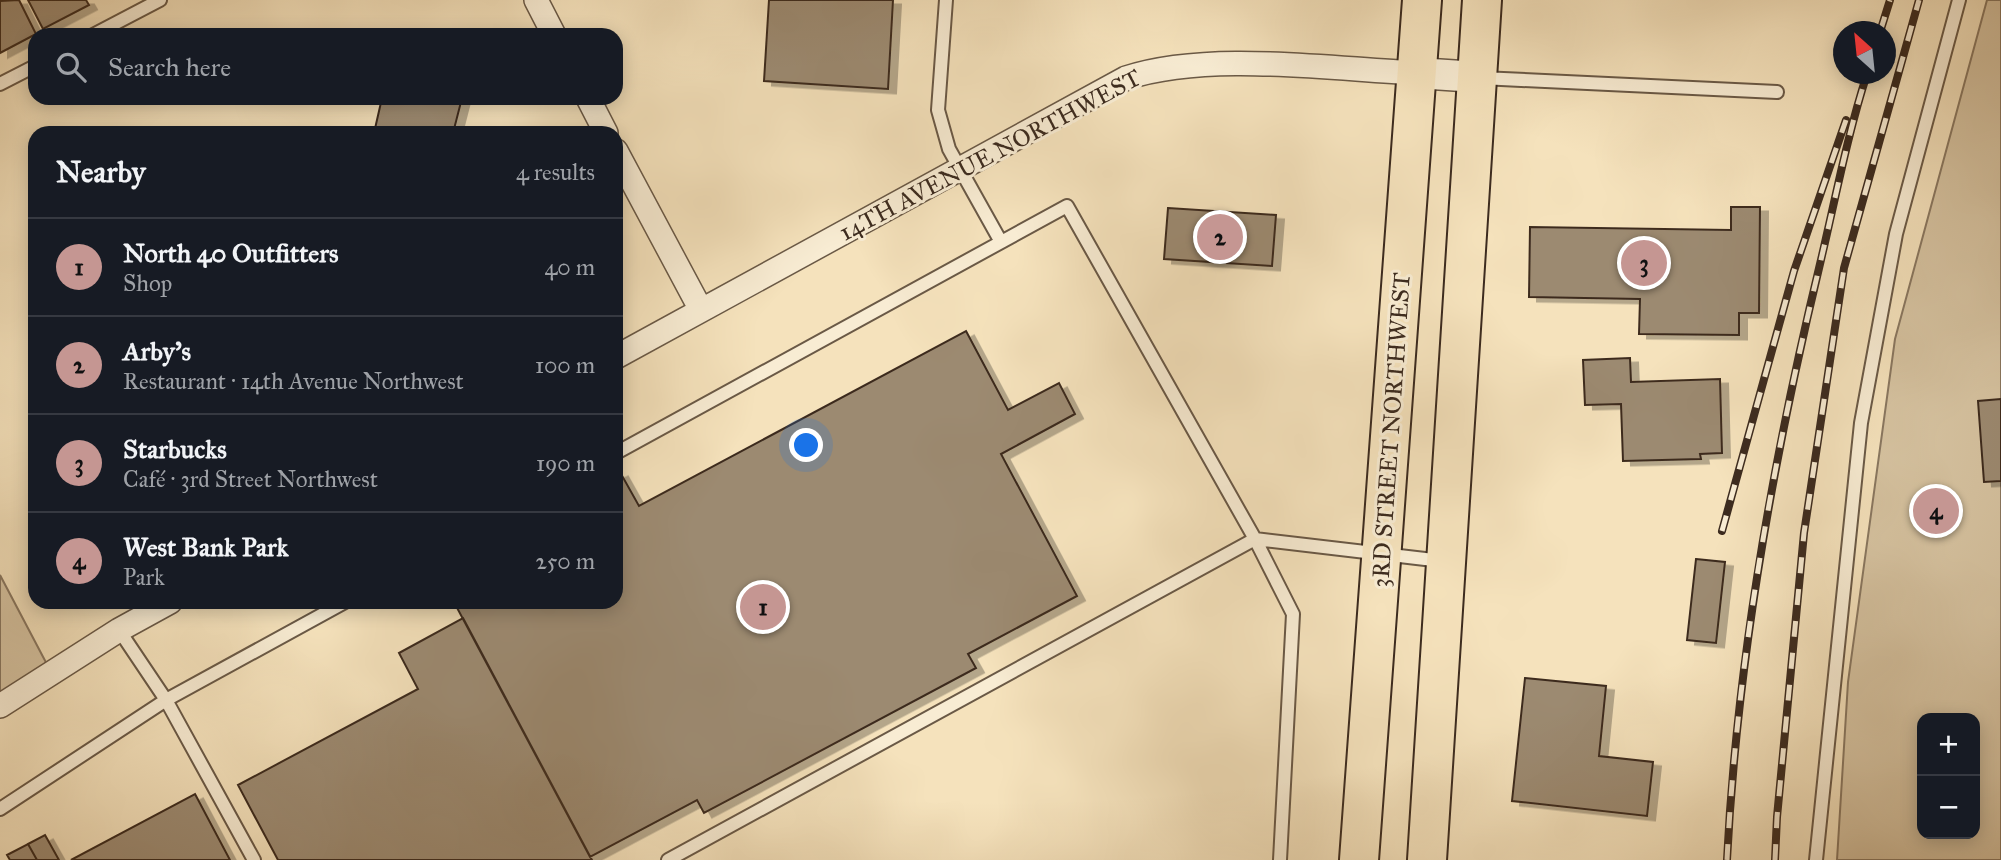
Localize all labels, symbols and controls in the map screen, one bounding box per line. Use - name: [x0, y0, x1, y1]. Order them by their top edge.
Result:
- north arrow: [1833, 21, 1896, 84]
- search box: [28, 28, 623, 105]
- icon: search: [52, 48, 90, 86]
- text: Search here: [108, 51, 231, 83]
- street label: 14TH AVENUE NORTHWEST: [834, 63, 1146, 247]
- text: Nearby: [56, 154, 146, 190]
- text: 4 results: [516, 158, 595, 186]
- pin: 2: [1197, 211, 1243, 263]
- text: North 40 Outfitters: [123, 237, 338, 269]
- pin: 3: [1621, 237, 1667, 289]
- text: 1: [74, 253, 84, 281]
- text: 40 m: [545, 253, 595, 281]
- text: Shop: [123, 269, 172, 297]
- street label: 3RD STREET NORTHWEST: [1365, 271, 1417, 589]
- text: Arby's: [123, 335, 191, 367]
- text: 2: [73, 351, 85, 379]
- text: 100 m: [535, 351, 595, 379]
- text: Restaurant · 14th Avenue Northwest: [123, 367, 464, 395]
- your location: [789, 428, 823, 462]
- text: Starbucks: [123, 433, 227, 465]
- text: 3: [74, 449, 84, 477]
- text: 190 m: [536, 449, 595, 477]
- text: Café · 3rd Street Northwest: [123, 465, 378, 493]
- pin: 4: [1913, 485, 1959, 537]
- text: West Bank Park: [123, 531, 289, 563]
- text: 4: [73, 547, 85, 575]
- text: 250 m: [535, 547, 595, 575]
- text: Park: [123, 563, 165, 591]
- pin: 1: [740, 581, 786, 633]
- map controls: [1917, 713, 1980, 839]
- button: +: [1917, 713, 1980, 776]
- button: −: [1917, 776, 1980, 839]

